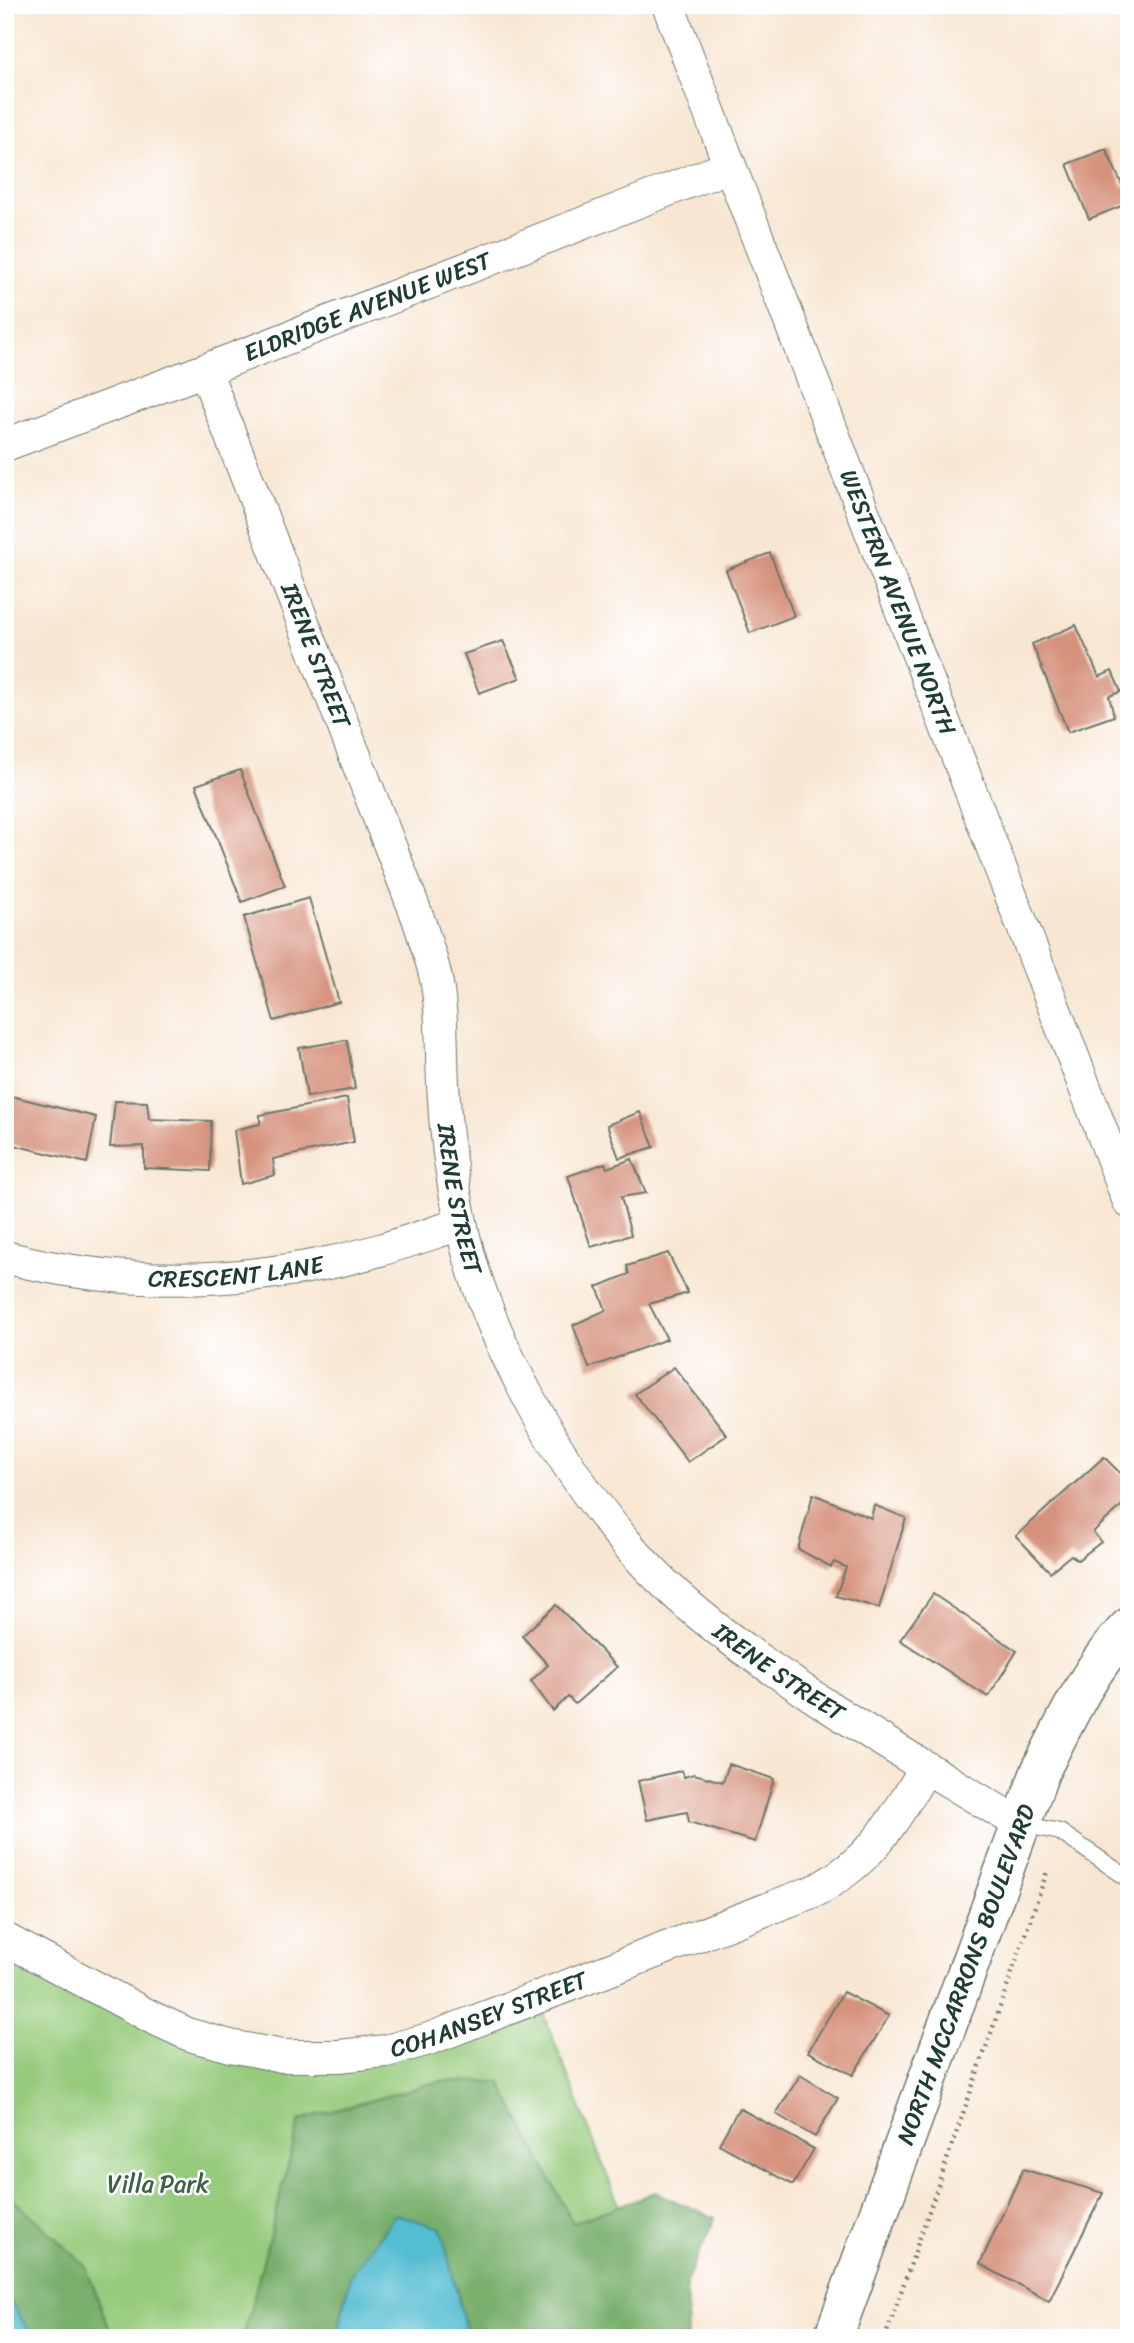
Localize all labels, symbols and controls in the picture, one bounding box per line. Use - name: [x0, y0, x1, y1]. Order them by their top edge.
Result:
- street label: ELDRIDGE AVENUE WEST: [238, 239, 499, 374]
- street label: WESTERN AVENUE NORTH: [828, 463, 968, 741]
- street label: IRENE STREET: [268, 575, 364, 736]
- street label: IRENE STREET: [425, 1120, 495, 1282]
- street label: CRESCENT LANE: [148, 1243, 329, 1300]
- street label: IRENE STREET: [702, 1611, 855, 1734]
- street label: NORTH MCCARRONS BOULEVARD: [884, 1798, 1048, 2151]
- street label: COHANSEY STREET: [385, 1958, 595, 2070]
- park label: Villa Park: [107, 2163, 209, 2205]

